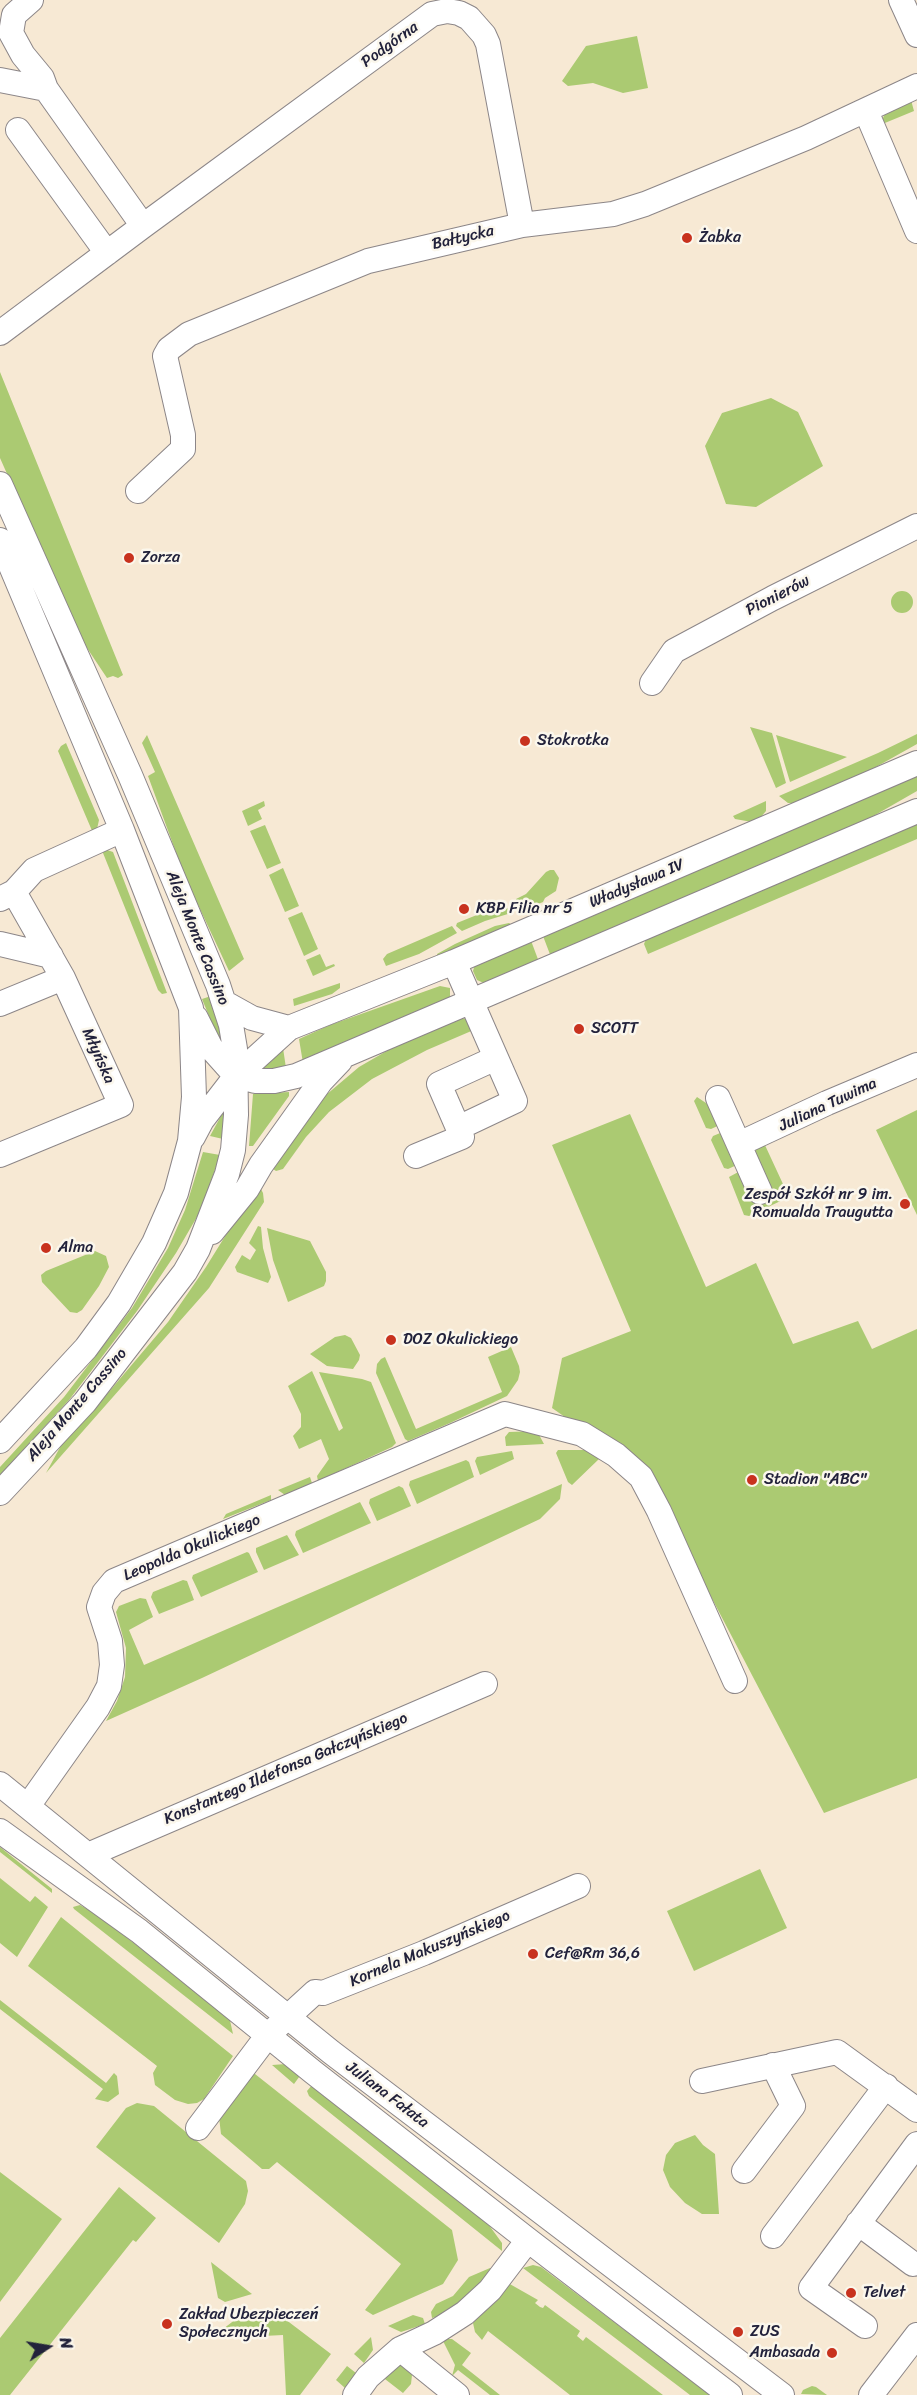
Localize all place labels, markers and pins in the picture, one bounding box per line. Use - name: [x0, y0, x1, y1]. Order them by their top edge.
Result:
- place label: Żabka: [699, 228, 741, 248]
- marker: Żabka: [680, 231, 694, 245]
- place label: Zorza: [141, 548, 180, 568]
- marker: Zorza: [122, 551, 136, 565]
- place label: Stokrotka: [537, 731, 609, 751]
- marker: Stokrotka: [518, 734, 532, 748]
- place label: KBP Filia nr 5: [476, 899, 573, 919]
- marker: KBP Filia nr 5: [457, 902, 471, 916]
- place label: SCOTT: [591, 1019, 638, 1039]
- marker: SCOTT: [572, 1022, 586, 1036]
- place label: Zespół Szkół nr 9 im. Romualda Traugutta: [744, 1185, 893, 1223]
- marker: Zespół Szkół nr 9 im. Romualda Traugutta: [898, 1197, 912, 1211]
- place label: Alma: [58, 1238, 93, 1258]
- marker: Alma: [39, 1241, 53, 1255]
- place label: DOZ Okulickiego: [403, 1330, 518, 1350]
- marker: DOZ Okulickiego: [384, 1333, 398, 1347]
- place label: Stadion "ABC": [764, 1470, 866, 1490]
- marker: Stadion "ABC": [745, 1473, 759, 1487]
- place label: Cef@Rm 36,6: [545, 1944, 640, 1964]
- marker: Cef@Rm 36,6: [526, 1947, 540, 1961]
- place label: Telvet: [863, 2283, 905, 2303]
- marker: Telvet: [844, 2286, 858, 2300]
- place label: Zakład Ubezpieczeń Społecznych: [179, 2305, 318, 2343]
- marker: Zakład Ubezpieczeń Społecznych: [160, 2317, 174, 2331]
- place label: ZUS: [750, 2322, 780, 2342]
- marker: ZUS: [731, 2325, 745, 2339]
- place label: Ambasada: [750, 2343, 820, 2363]
- marker: Ambasada: [825, 2346, 839, 2360]

